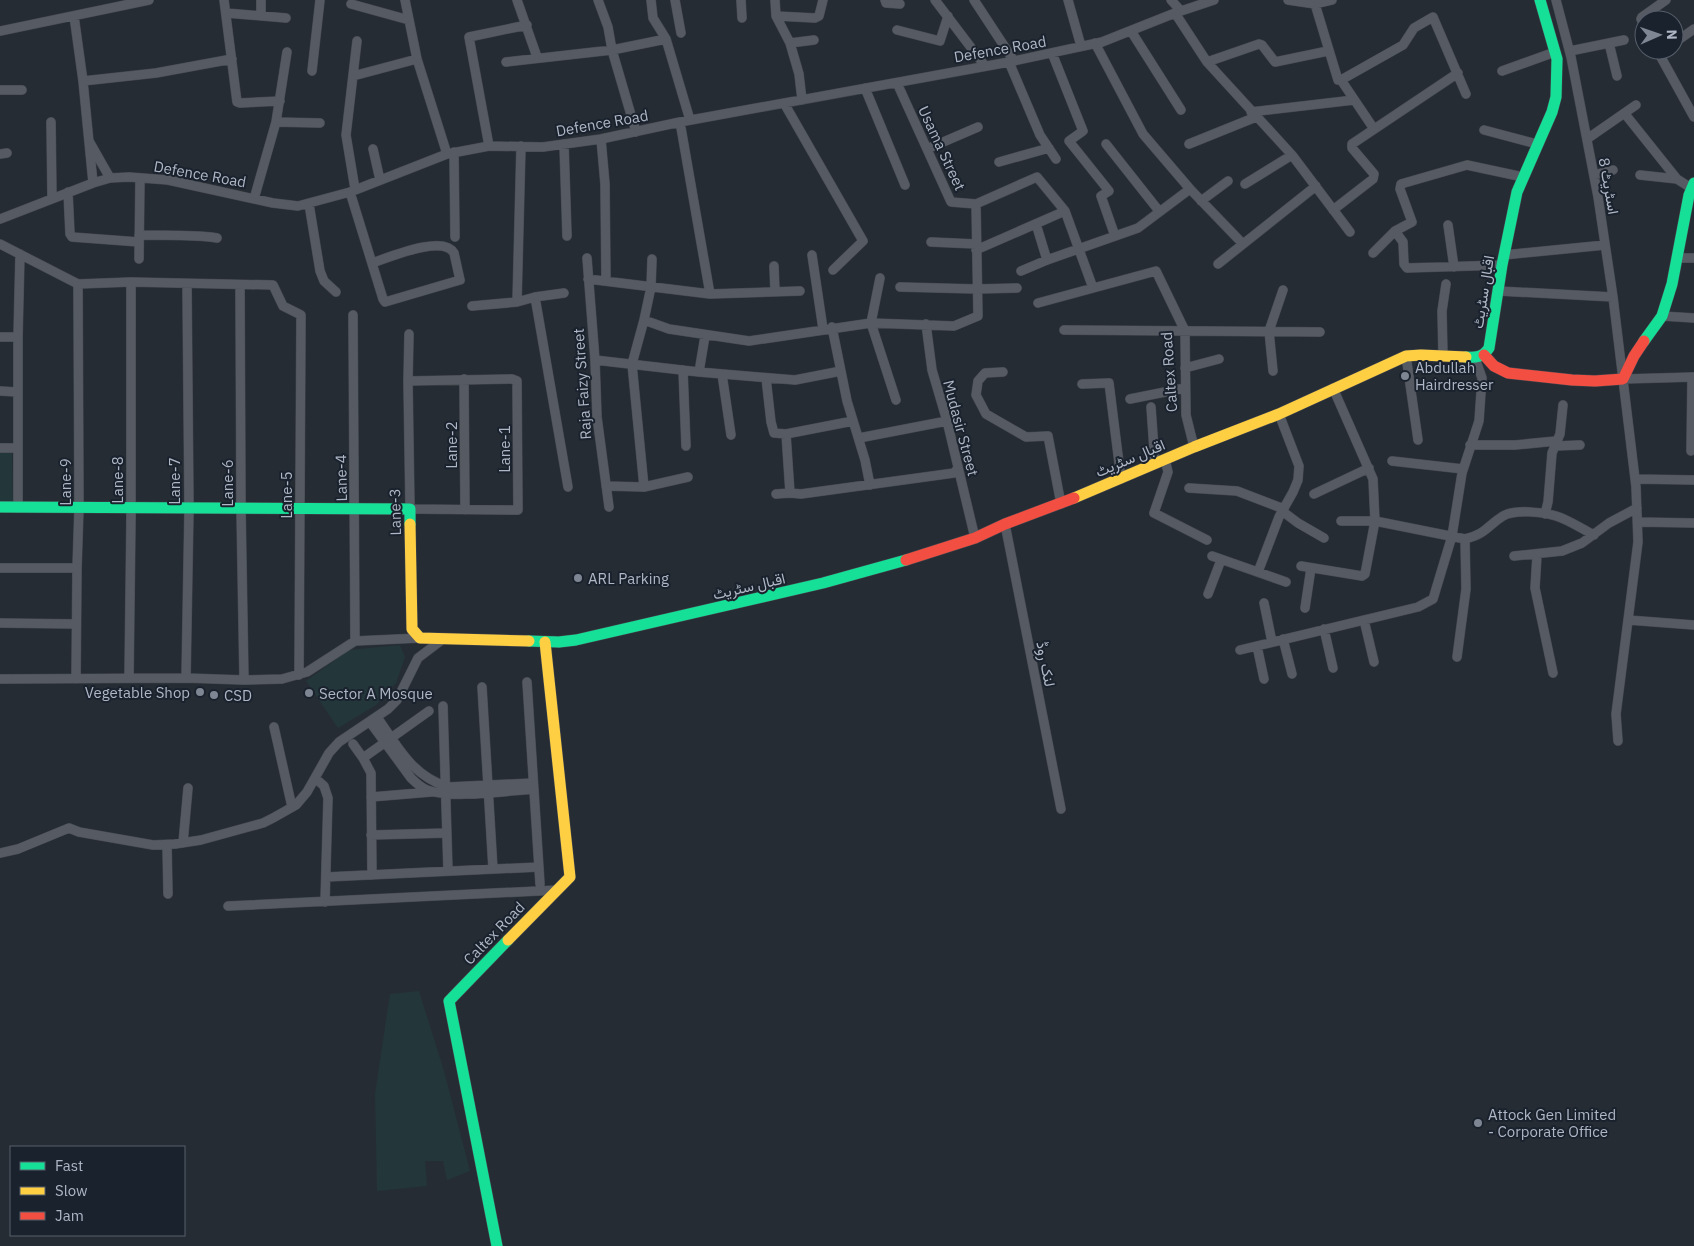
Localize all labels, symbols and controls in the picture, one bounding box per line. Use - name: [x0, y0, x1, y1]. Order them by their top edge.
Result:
- north arrow: [1634, 10, 1684, 60]
- text: N: [1663, 29, 1681, 40]
- street label: Defence Road: [952, 32, 1048, 66]
- street label: Usama Street: [914, 103, 970, 193]
- street label: Defence Road: [554, 106, 650, 140]
- street label: اسٹریٹ 8: [1595, 156, 1623, 216]
- street label: Defence Road: [152, 157, 248, 191]
- street label: اقبال سٹریٹ: [1468, 254, 1498, 330]
- street label: Raja Faizy Street: [569, 328, 595, 440]
- street label: Caltex Road: [1157, 331, 1181, 413]
- place label: Abdullah Hairdresser: [1415, 358, 1494, 394]
- marker: Abdullah Hairdresser: [1399, 370, 1411, 382]
- street label: Mudasir Street: [939, 378, 983, 478]
- street label: Lane-2: [442, 421, 461, 469]
- street label: Lane-1: [495, 425, 514, 473]
- street label: اقبال سٹریٹ: [1092, 435, 1168, 481]
- street label: Lane-4: [331, 454, 351, 502]
- street label: Lane-8: [108, 456, 127, 504]
- street label: Lane-7: [165, 457, 184, 505]
- street label: Lane-9: [56, 458, 75, 506]
- street label: Lane-6: [218, 459, 237, 507]
- street label: Lane-5: [277, 471, 296, 519]
- street label: Lane-3: [385, 488, 405, 536]
- street label: اقبال سٹریٹ: [711, 568, 787, 604]
- place label: ARL Parking: [588, 569, 669, 588]
- marker: ARL Parking: [572, 572, 584, 584]
- street label: لنک روڈ: [1032, 640, 1060, 688]
- place label: Vegetable Shop: [85, 683, 190, 702]
- place label: Sector A Mosque: [319, 684, 433, 703]
- marker: Vegetable Shop: [194, 686, 206, 698]
- place label: CSD: [224, 686, 252, 705]
- marker: Sector A Mosque: [303, 687, 315, 699]
- marker: CSD: [208, 689, 220, 701]
- street label: Caltex Road: [459, 898, 529, 968]
- place label: Attock Gen Limited - Corporate Office: [1488, 1105, 1616, 1141]
- marker: Attock Gen Limited - Corporate Office: [1472, 1117, 1484, 1129]
- legend: [10, 1146, 185, 1236]
- text: Fast: [55, 1156, 83, 1175]
- text: Slow: [55, 1181, 88, 1200]
- text: Jam: [55, 1206, 84, 1225]

